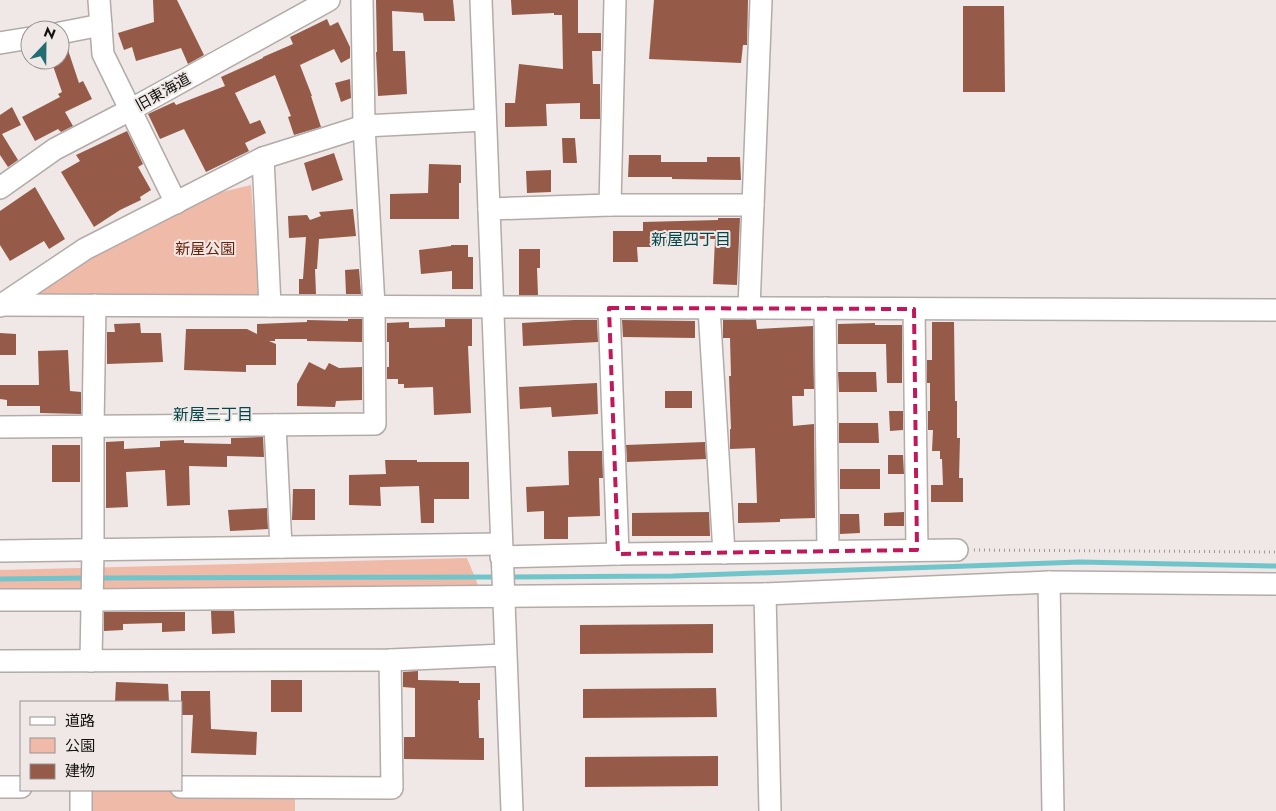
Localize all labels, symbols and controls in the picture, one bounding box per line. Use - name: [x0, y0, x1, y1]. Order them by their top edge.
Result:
- north arrow: [20, 20, 70, 70]
- text: N: [41, 22, 59, 44]
- street label: 旧東海道: [131, 68, 195, 116]
- district label: 新屋四丁目: [651, 228, 731, 251]
- park label: 新屋公園: [175, 238, 235, 260]
- district label: 新屋三丁目: [173, 403, 253, 426]
- legend: [20, 701, 182, 791]
- text: 道路: [65, 710, 95, 732]
- text: 公園: [65, 735, 95, 757]
- text: 建物: [65, 760, 95, 782]

